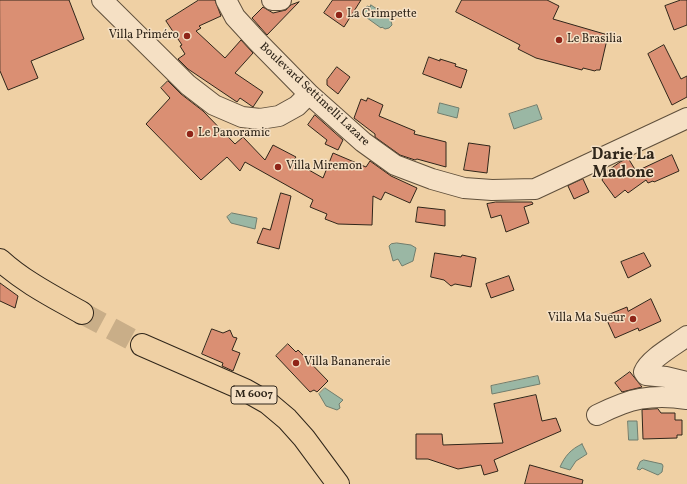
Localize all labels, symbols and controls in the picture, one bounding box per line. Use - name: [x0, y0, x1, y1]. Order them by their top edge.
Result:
- place label: La Grimpette: [347, 8, 417, 22]
- marker: La Grimpette: [334, 10, 344, 20]
- place label: Villa Priméro: [109, 29, 179, 43]
- marker: Villa Priméro: [182, 31, 192, 41]
- place label: Le Brasilia: [567, 33, 622, 47]
- marker: Le Brasilia: [554, 35, 564, 45]
- street label: Boulevard Settimelli Lazare: [256, 40, 372, 150]
- place label: Le Panoramic: [198, 127, 270, 141]
- marker: Le Panoramic: [185, 129, 195, 139]
- district label: Darie La Madone: [591, 146, 655, 184]
- place label: Villa Miremon: [286, 160, 362, 174]
- marker: Villa Miremon: [273, 162, 283, 172]
- place label: Villa Ma Sueur: [548, 312, 625, 326]
- marker: Villa Ma Sueur: [628, 314, 638, 324]
- place label: Villa Bananeraie: [304, 356, 391, 370]
- marker: Villa Bananeraie: [291, 358, 301, 368]
- road number: M 6007: [231, 386, 277, 404]

